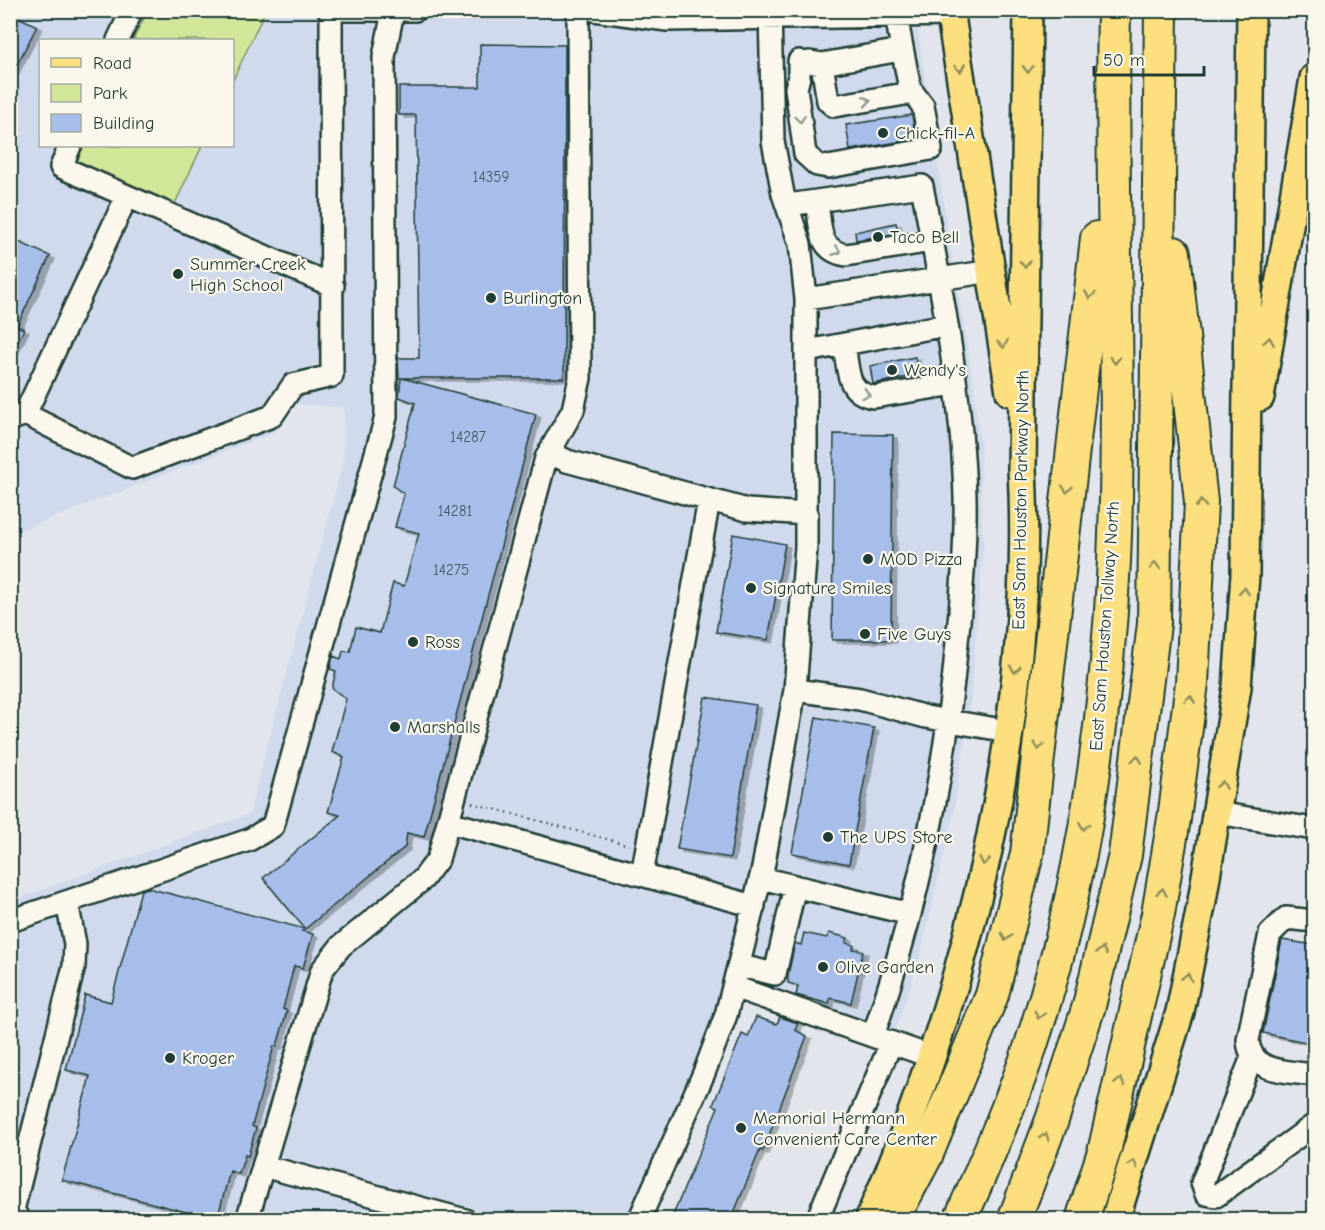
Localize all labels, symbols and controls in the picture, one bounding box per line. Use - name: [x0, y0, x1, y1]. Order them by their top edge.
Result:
- legend: [39, 39, 234, 147]
- scale bar: [1094, 39, 1204, 77]
- text: 50 m: [1103, 50, 1145, 71]
- text: Road: [93, 53, 132, 74]
- one-way arrow: [953, 64, 965, 73]
- one-way arrow: [1022, 64, 1034, 73]
- text: Park: [93, 83, 128, 104]
- one-way arrow: [863, 95, 872, 107]
- text: Building: [93, 113, 155, 134]
- one-way arrow: [793, 114, 806, 124]
- place label: Chick-fil-A: [895, 123, 975, 144]
- marker: Chick-fil-A: [876, 126, 890, 140]
- house number: 14359: [473, 168, 509, 186]
- place label: Taco Bell: [890, 227, 959, 248]
- marker: Taco Bell: [871, 230, 885, 244]
- one-way arrow: [831, 244, 842, 257]
- place label: Summer Creek High School: [190, 254, 306, 296]
- one-way arrow: [1019, 259, 1031, 268]
- marker: Summer Creek High School: [171, 267, 185, 281]
- place label: Burlington: [503, 288, 582, 309]
- marker: Burlington: [484, 291, 498, 305]
- one-way arrow: [1084, 291, 1097, 300]
- one-way arrow: [1263, 336, 1275, 346]
- one-way arrow: [996, 338, 1009, 348]
- one-way arrow: [1108, 355, 1121, 364]
- place label: Wendy's: [904, 360, 966, 381]
- marker: Wendy's: [885, 363, 899, 377]
- street label: East Sam Houston Parkway North: [1008, 370, 1034, 630]
- one-way arrow: [860, 387, 870, 399]
- house number: 14287: [450, 428, 486, 446]
- one-way arrow: [1061, 485, 1074, 494]
- street label: East Sam Houston Tollway North: [1086, 500, 1124, 752]
- one-way arrow: [1194, 500, 1207, 509]
- house number: 14281: [438, 502, 472, 520]
- place label: MOD Pizza: [880, 549, 963, 570]
- marker: MOD Pizza: [861, 552, 875, 566]
- house number: 14275: [433, 561, 469, 579]
- one-way arrow: [1149, 561, 1161, 570]
- place label: Signature Smiles: [763, 578, 891, 599]
- marker: Signature Smiles: [744, 581, 758, 595]
- one-way arrow: [1237, 587, 1250, 596]
- place label: Five Guys: [877, 624, 951, 645]
- marker: Five Guys: [858, 627, 872, 641]
- place label: Ross: [425, 632, 460, 653]
- marker: Ross: [406, 635, 420, 649]
- one-way arrow: [1009, 664, 1022, 673]
- one-way arrow: [1184, 694, 1196, 704]
- place label: Marshalls: [407, 717, 480, 738]
- marker: Marshalls: [388, 720, 402, 734]
- one-way arrow: [1033, 741, 1046, 750]
- one-way arrow: [1131, 755, 1143, 764]
- one-way arrow: [1215, 780, 1228, 790]
- one-way arrow: [1078, 821, 1091, 831]
- place label: The UPS Store: [840, 827, 952, 848]
- marker: The UPS Store: [821, 830, 835, 844]
- one-way arrow: [978, 856, 991, 866]
- one-way arrow: [1155, 887, 1168, 897]
- one-way arrow: [1001, 932, 1014, 942]
- one-way arrow: [1095, 946, 1108, 956]
- place label: Olive Garden: [835, 957, 934, 978]
- marker: Olive Garden: [816, 960, 830, 974]
- one-way arrow: [1180, 972, 1193, 982]
- one-way arrow: [1034, 1010, 1046, 1020]
- place label: Kroger: [182, 1048, 235, 1069]
- marker: Kroger: [163, 1051, 177, 1065]
- one-way arrow: [1113, 1077, 1126, 1087]
- place label: Memorial Hermann Convenient Care Center: [753, 1108, 938, 1150]
- marker: Memorial Hermann Convenient Care Center: [734, 1121, 748, 1135]
- one-way arrow: [1038, 1132, 1051, 1143]
- one-way arrow: [1126, 1159, 1138, 1170]

